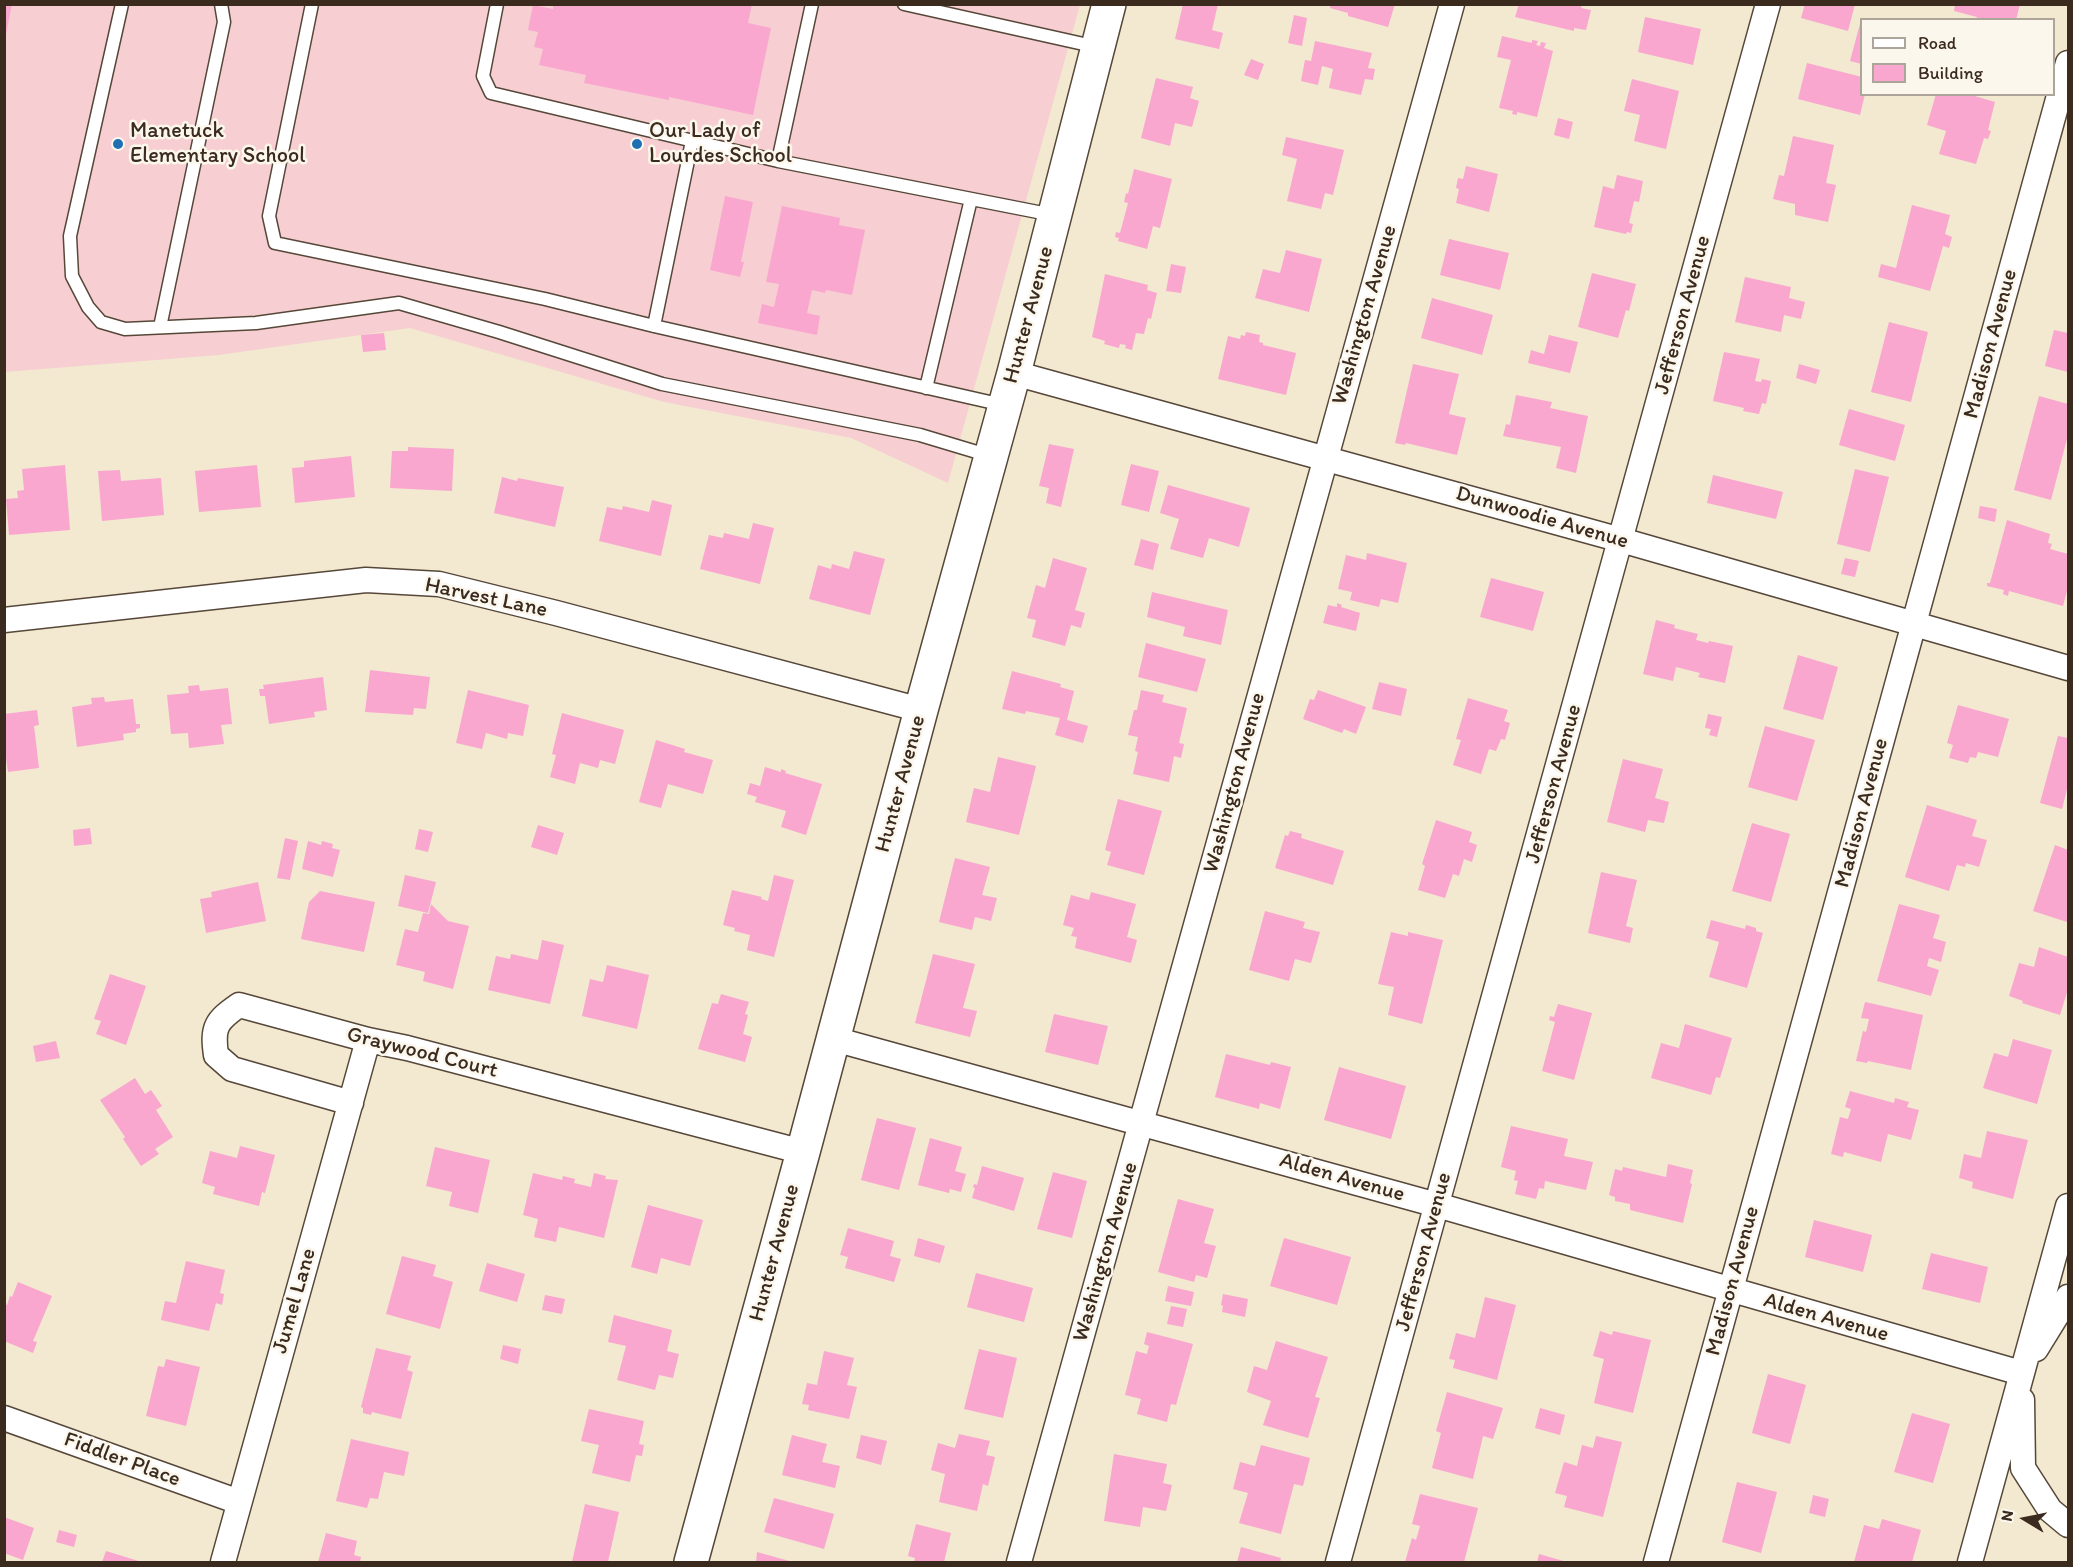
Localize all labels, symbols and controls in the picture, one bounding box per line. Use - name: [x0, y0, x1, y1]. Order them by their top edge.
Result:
- legend: [1860, 18, 2055, 96]
- text: Road: [1918, 32, 1957, 54]
- text: Building: [1918, 62, 1983, 84]
- place label: Manetuck Elementary School: [130, 118, 305, 170]
- place label: Our Lady of Lourdes School: [649, 118, 792, 170]
- marker: Manetuck Elementary School: [111, 137, 125, 151]
- marker: Our Lady of Lourdes School: [630, 137, 644, 151]
- street label: Washington Avenue: [1327, 222, 1403, 408]
- street label: Jefferson Avenue: [1649, 233, 1717, 397]
- street label: Hunter Avenue: [998, 243, 1060, 387]
- street label: Madison Avenue: [1958, 266, 2024, 422]
- street label: Dunwoodie Avenue: [1453, 481, 1631, 555]
- street label: Harvest Lane: [422, 572, 550, 624]
- street label: Washington Avenue: [1198, 690, 1272, 876]
- street label: Jefferson Avenue: [1520, 702, 1588, 866]
- street label: Hunter Avenue: [870, 712, 932, 856]
- street label: Madison Avenue: [1829, 735, 1895, 891]
- street label: Graywood Court: [344, 1022, 500, 1084]
- street label: Alden Avenue: [1276, 1148, 1408, 1208]
- street label: Washington Avenue: [1068, 1159, 1144, 1345]
- street label: Jefferson Avenue: [1390, 1170, 1458, 1334]
- street label: Hunter Avenue: [744, 1181, 806, 1325]
- street label: Madison Avenue: [1700, 1203, 1766, 1359]
- street label: Jumel Lane: [267, 1245, 323, 1357]
- street label: Alden Avenue: [1760, 1288, 1892, 1348]
- street label: Fiddler Place: [60, 1427, 184, 1493]
- north arrow: [1995, 1489, 2055, 1549]
- text: N: [1996, 1509, 2017, 1523]

